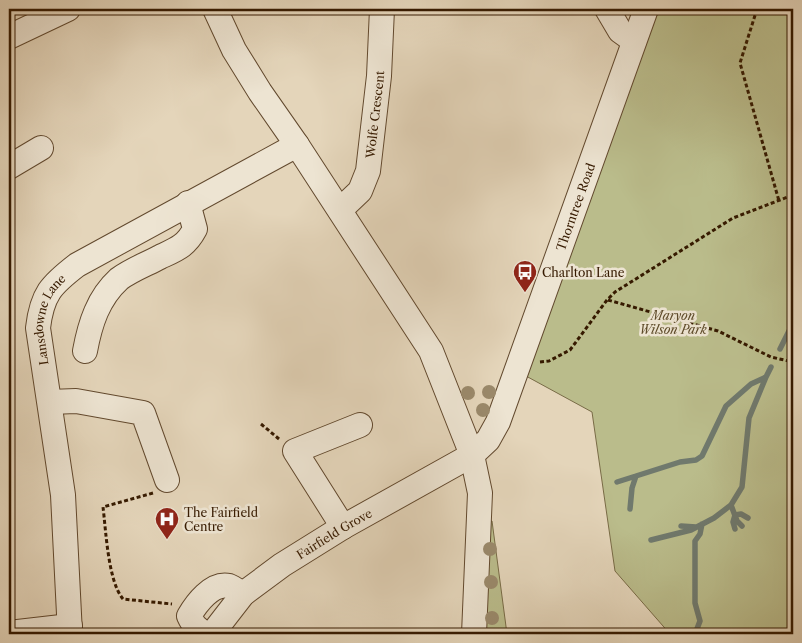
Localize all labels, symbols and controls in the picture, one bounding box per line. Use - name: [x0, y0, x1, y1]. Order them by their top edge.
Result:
- street label: Wolfe Crescent: [362, 70, 387, 160]
- street label: Thorntree Road: [553, 160, 598, 253]
- bus stop icon: Charlton Lane: [512, 259, 538, 293]
- place label: Charlton Lane: [542, 265, 625, 280]
- street label: Lansdowne Lane: [30, 270, 68, 366]
- park label: Maryon Wilson Park: [639, 308, 708, 337]
- place label: The Fairfield Centre: [184, 505, 259, 534]
- street label: Fairfield Grove: [293, 505, 374, 562]
- hospital icon: The Fairfield Centre: [154, 506, 180, 540]

